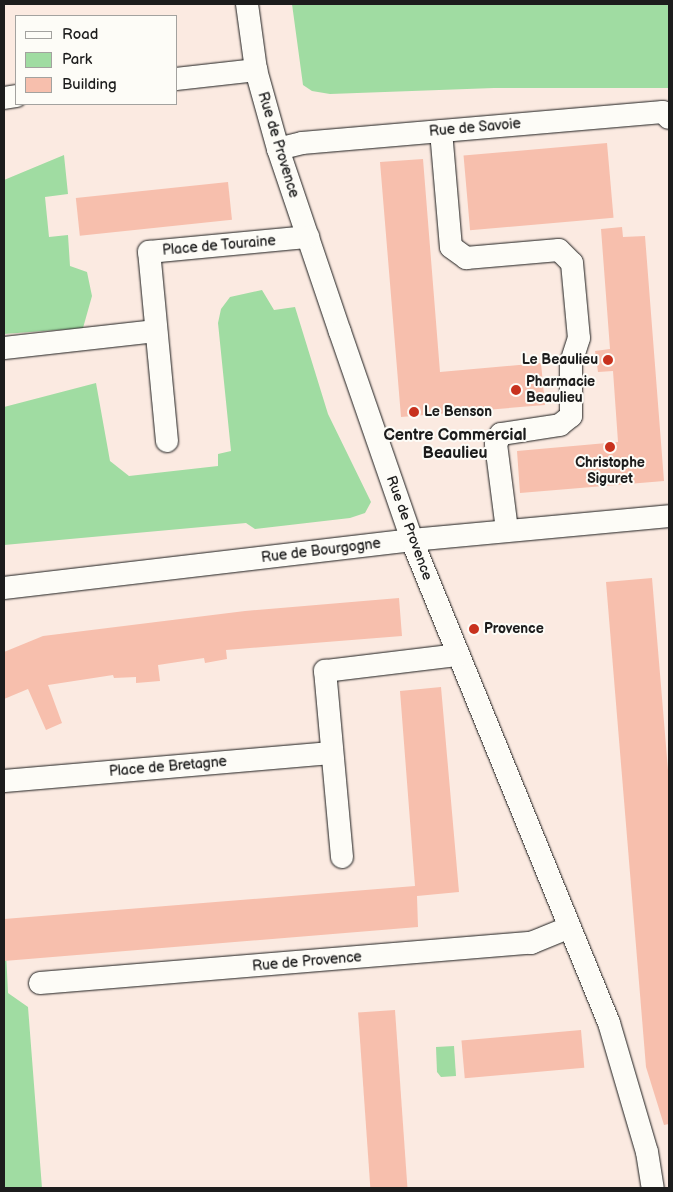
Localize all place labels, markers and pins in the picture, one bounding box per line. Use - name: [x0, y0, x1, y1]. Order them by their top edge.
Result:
- place label: Le Beaulieu: [522, 352, 598, 368]
- marker: Le Beaulieu: [602, 354, 614, 366]
- place label: Pharmacie Beaulieu: [526, 374, 595, 407]
- marker: Pharmacie Beaulieu: [510, 384, 522, 396]
- place label: Le Benson: [424, 404, 492, 420]
- marker: Le Benson: [408, 406, 420, 418]
- marker: Christophe Siguret: [604, 441, 616, 453]
- place label: Christophe Siguret: [575, 455, 645, 488]
- place label: Provence: [484, 621, 544, 637]
- marker: Provence: [468, 623, 480, 635]

